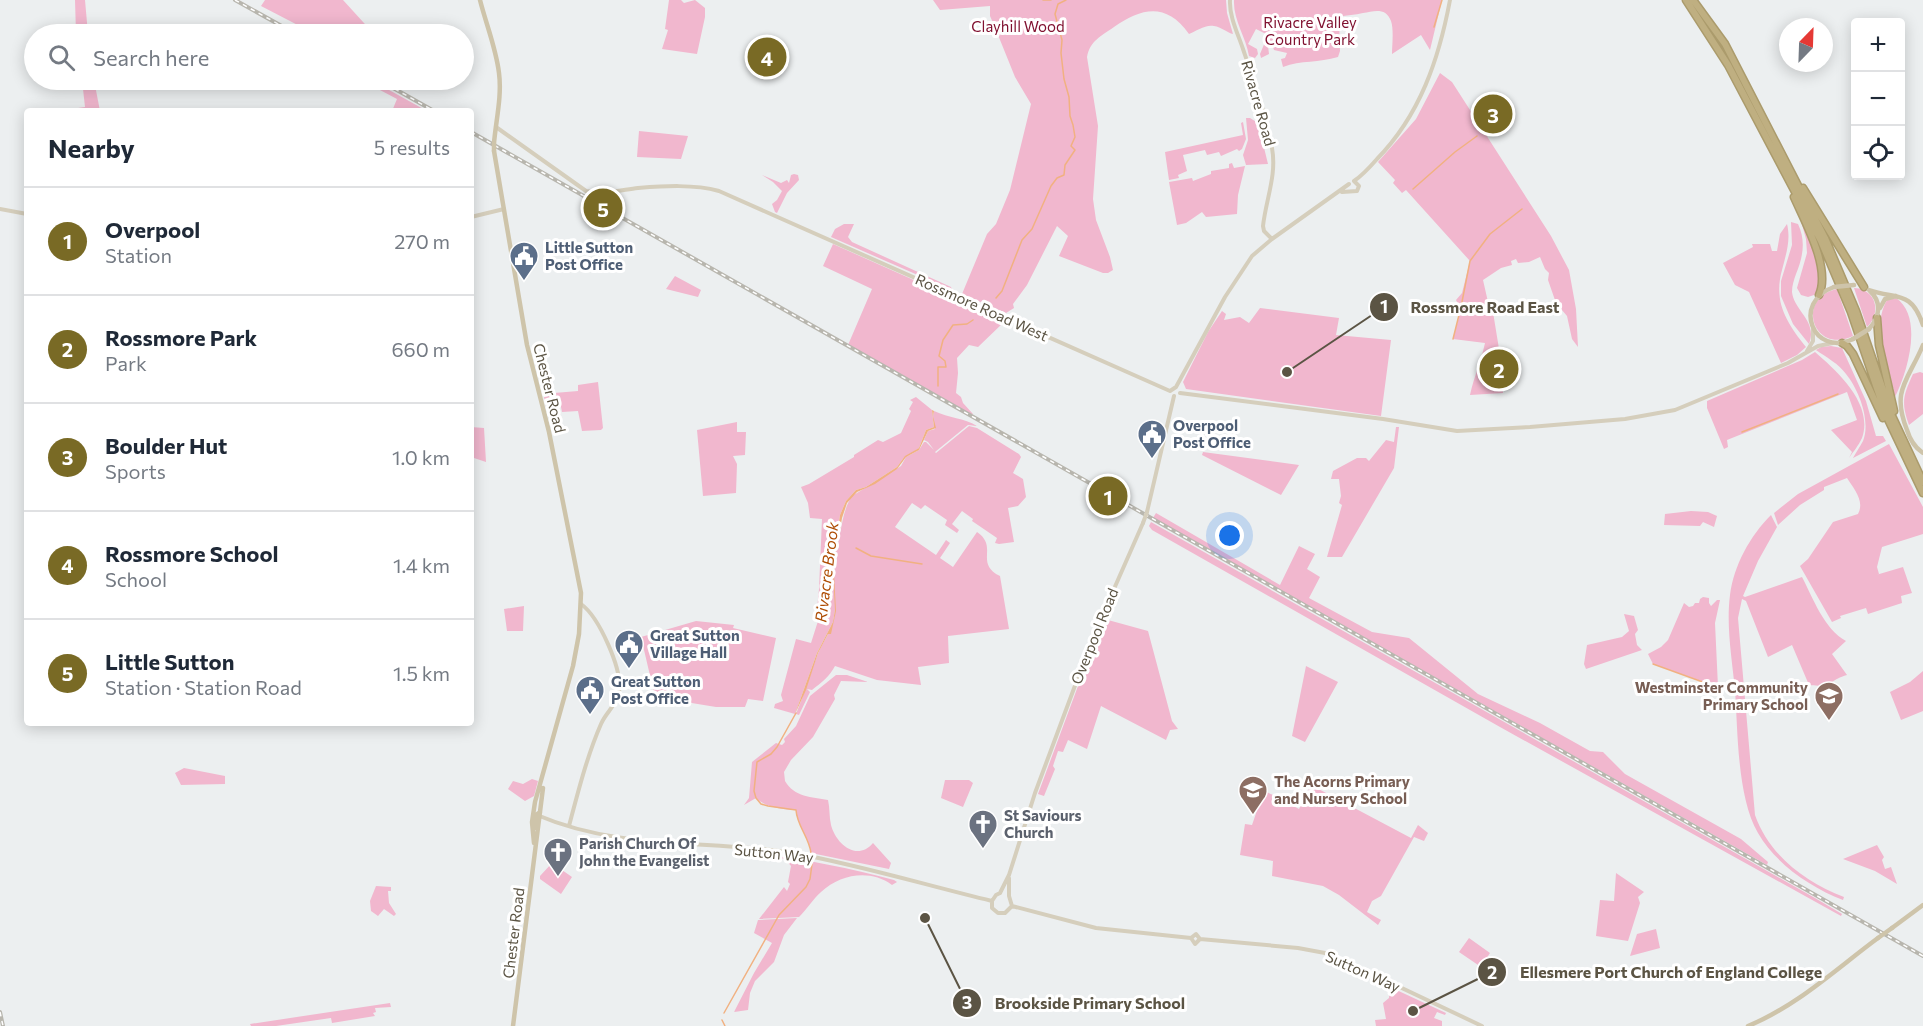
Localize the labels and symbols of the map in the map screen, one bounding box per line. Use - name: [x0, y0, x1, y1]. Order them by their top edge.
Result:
- park label: Rivacre Valley Country Park: [1263, 13, 1357, 48]
- park label: Clayhill Wood: [971, 17, 1065, 35]
- north arrow: [1779, 18, 1833, 72]
- pin: 4: [748, 34, 786, 80]
- street label: Rivacre Road: [1238, 58, 1280, 148]
- pin: 3: [1474, 92, 1512, 136]
- pin: 5: [584, 186, 622, 230]
- place label: Little Sutton Post Office: [545, 238, 633, 273]
- public building icon: Little Sutton Post Office: [508, 240, 540, 282]
- street label: Rossmore Road West: [913, 270, 1051, 344]
- callout: Rossmore Road East: [1369, 290, 1572, 324]
- text: 1: [1380, 295, 1388, 317]
- text: Rossmore Road East: [1410, 297, 1560, 316]
- street label: Chester Road: [530, 341, 570, 435]
- pin: 2: [1480, 346, 1518, 392]
- place label: Overpool Post Office: [1173, 416, 1251, 451]
- public building icon: Overpool Post Office: [1136, 418, 1168, 460]
- pin: 1: [1088, 474, 1128, 518]
- water label: Rivacre Brook: [810, 520, 842, 623]
- your location: [1215, 521, 1244, 550]
- street label: Overpool Road: [1067, 585, 1121, 687]
- place label: Great Sutton Village Hall: [650, 626, 740, 661]
- public building icon: Great Sutton Village Hall: [613, 628, 645, 670]
- place label: Great Sutton Post Office: [611, 672, 701, 707]
- public building icon: Great Sutton Post Office: [574, 674, 606, 716]
- place label: Westminster Community Primary School: [1635, 678, 1809, 713]
- school or university icon: Westminster Community Primary School: [1813, 680, 1845, 722]
- place label: The Acorns Primary and Nursery School: [1274, 772, 1411, 807]
- school or university icon: The Acorns Primary and Nursery School: [1237, 774, 1269, 816]
- place label: St Saviours Church: [1004, 806, 1082, 841]
- church icon: St Saviours Church: [967, 808, 999, 850]
- place label: Parish Church Of John the Evangelist: [579, 834, 709, 869]
- church icon: Parish Church Of John the Evangelist: [542, 836, 574, 878]
- street label: Sutton Way: [733, 840, 815, 866]
- street label: Chester Road: [498, 887, 528, 979]
- street label: Sutton Way: [1323, 947, 1403, 996]
- callout: Ellesmere Port Church of England College: [1477, 955, 1834, 989]
- text: 2: [1487, 961, 1497, 983]
- text: Ellesmere Port Church of England College: [1520, 962, 1822, 981]
- callout: Brookside Primary School: [952, 986, 1197, 1020]
- text: 3: [962, 991, 972, 1013]
- text: Brookside Primary School: [995, 993, 1185, 1012]

